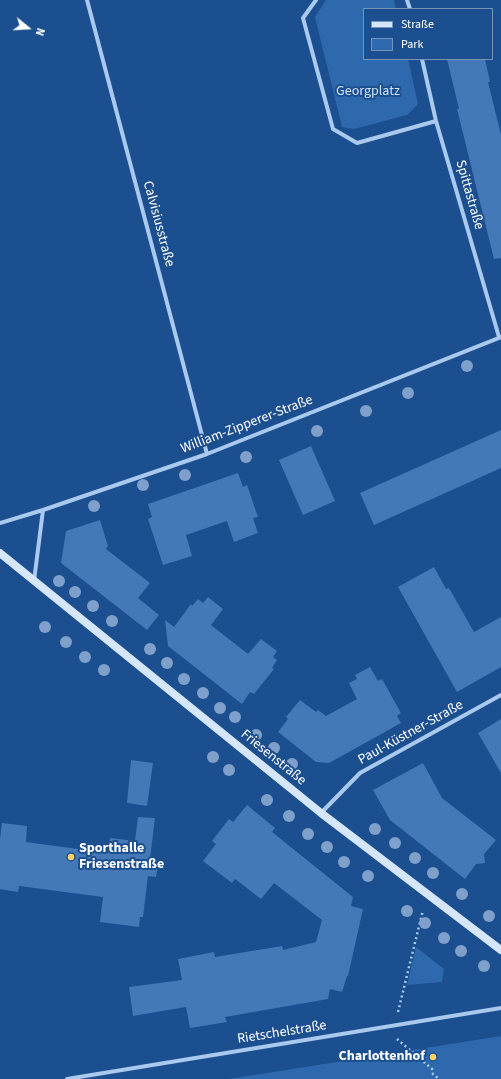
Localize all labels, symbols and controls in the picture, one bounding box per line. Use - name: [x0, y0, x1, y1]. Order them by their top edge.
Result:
- north arrow: [8, 8, 48, 48]
- legend: [363, 8, 493, 60]
- text: Straße: [401, 16, 434, 33]
- text: N: [32, 26, 48, 38]
- text: Park: [401, 36, 423, 53]
- park label: Georgplatz: [336, 84, 400, 100]
- street label: Spittastraße: [451, 158, 487, 232]
- street label: Calvisiusstraße: [138, 179, 178, 269]
- street label: William-Zipperer-Straße: [179, 392, 315, 458]
- street label: Paul-Küstner-Straße: [356, 697, 466, 769]
- street label: Friesenstraße: [237, 727, 309, 789]
- place label: Sporthalle Friesenstraße: [79, 841, 164, 874]
- marker: Sporthalle Friesenstraße: [66, 852, 76, 862]
- street label: Rietschelstraße: [236, 1018, 328, 1048]
- place label: Charlottenhof: [339, 1049, 425, 1065]
- marker: Charlottenhof: [428, 1052, 438, 1062]

